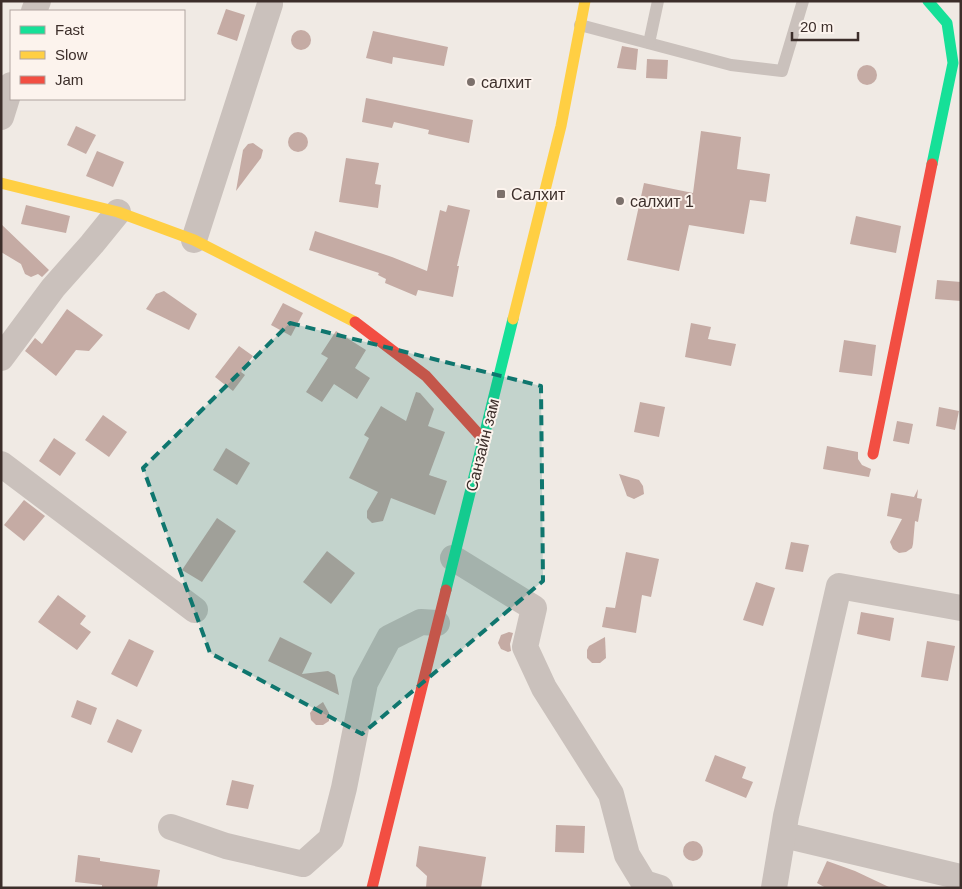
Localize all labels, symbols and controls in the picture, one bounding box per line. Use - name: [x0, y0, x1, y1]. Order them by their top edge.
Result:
- legend: [10, 10, 185, 100]
- scale bar: [792, 10, 858, 42]
- text: 20 m: [800, 18, 833, 35]
- text: Fast: [55, 21, 85, 38]
- text: Slow: [55, 46, 88, 63]
- text: Jam: [55, 71, 83, 88]
- place label: салхит: [481, 74, 532, 91]
- marker: салхит: [465, 76, 477, 88]
- place label: Салхит: [511, 186, 566, 203]
- marker: Салхит: [495, 188, 507, 200]
- place label: салхит 1: [630, 193, 694, 210]
- marker: салхит 1: [614, 195, 626, 207]
- street label: Санзайн зам: [463, 397, 502, 493]

